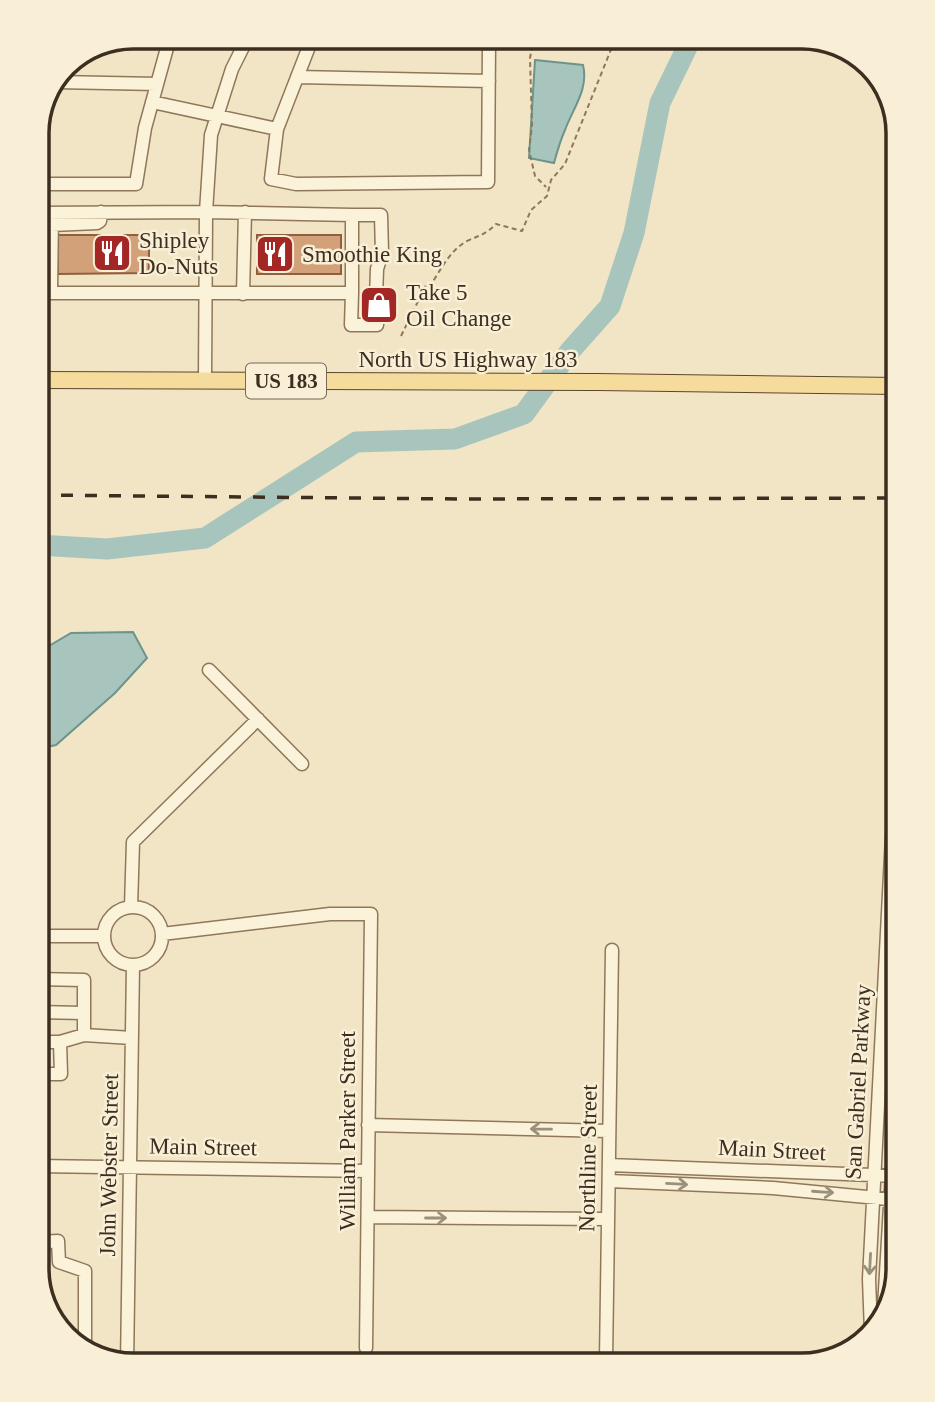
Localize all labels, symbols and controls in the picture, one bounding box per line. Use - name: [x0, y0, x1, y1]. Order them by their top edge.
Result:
- place label: Shipley Do-Nuts: [139, 228, 218, 279]
- restaurant icon: Shipley Do-Nuts: [91, 232, 133, 274]
- restaurant icon: Smoothie King: [254, 233, 296, 275]
- place label: Smoothie King: [302, 242, 442, 267]
- place label: Take 5 Oil Change: [406, 280, 511, 331]
- shop icon: Take 5 Oil Change: [358, 284, 400, 326]
- street label: North US Highway 183: [358, 347, 578, 372]
- road number: US 183: [246, 364, 326, 398]
- street label: San Gabriel Parkway: [840, 983, 876, 1180]
- street label: William Parker Street: [335, 1031, 360, 1231]
- street label: John Webster Street: [95, 1073, 123, 1257]
- street label: Northline Street: [574, 1083, 602, 1232]
- one-way arrow: [530, 1122, 553, 1136]
- street label: Main Street: [149, 1134, 258, 1160]
- street label: Main Street: [717, 1135, 827, 1165]
- one-way arrow: [665, 1177, 688, 1190]
- one-way arrow: [811, 1186, 834, 1199]
- one-way arrow: [424, 1211, 447, 1224]
- one-way arrow: [863, 1252, 876, 1275]

